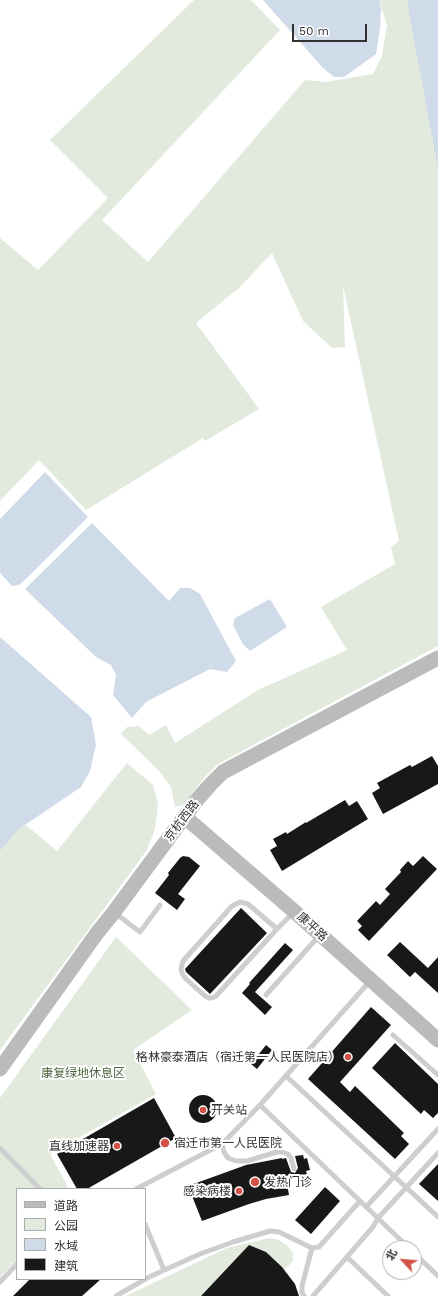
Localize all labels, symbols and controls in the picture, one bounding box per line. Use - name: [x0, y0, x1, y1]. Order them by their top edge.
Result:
- scale bar: [294, 16, 369, 42]
- text: 50 m: [299, 24, 329, 38]
- street label: 京杭西路: [162, 797, 202, 845]
- street label: 康平路: [294, 910, 330, 944]
- place label: 格林豪泰酒店（宿迁第一人民医院店）: [136, 1050, 340, 1064]
- marker: 格林豪泰酒店（宿迁第一人民医院店）: [343, 1052, 353, 1062]
- park label: 康复绿地休息区: [41, 1066, 125, 1080]
- place label: 开关站: [211, 1103, 247, 1117]
- marker: 开关站: [198, 1105, 208, 1115]
- place label: 宿迁市第一人民医院: [174, 1136, 282, 1150]
- marker: 宿迁市第一人民医院: [159, 1137, 171, 1149]
- place label: 直线加速器: [49, 1139, 109, 1153]
- marker: 直线加速器: [112, 1141, 122, 1151]
- place label: 发热门诊: [264, 1175, 312, 1189]
- marker: 发热门诊: [249, 1176, 261, 1188]
- place label: 感染病楼: [183, 1184, 231, 1198]
- marker: 感染病楼: [234, 1186, 244, 1196]
- legend: [16, 1188, 146, 1280]
- text: 道路: [54, 1199, 78, 1213]
- text: 公园: [54, 1219, 78, 1233]
- text: 水域: [54, 1239, 78, 1253]
- north arrow: [382, 1240, 422, 1280]
- text: 北: [383, 1247, 400, 1263]
- text: 建筑: [54, 1259, 78, 1273]

